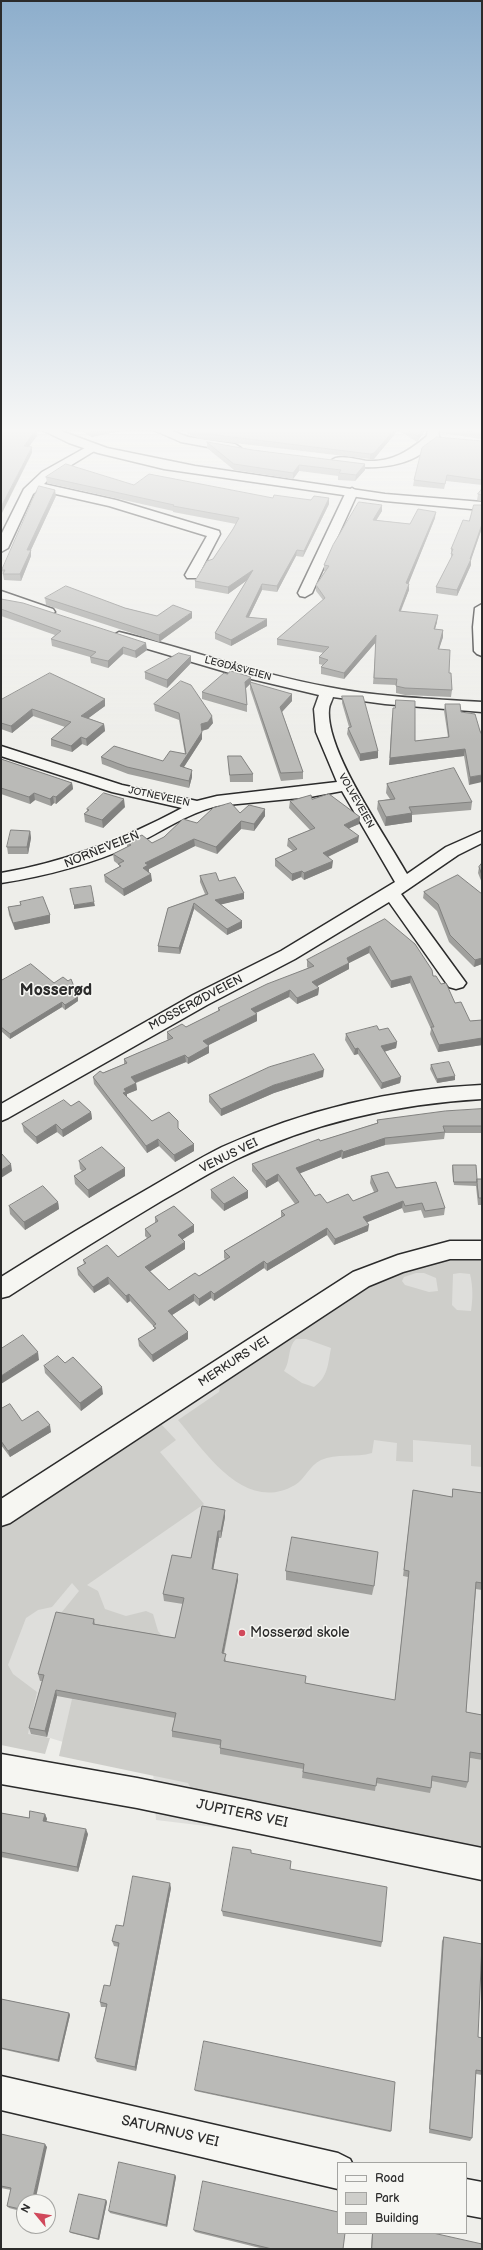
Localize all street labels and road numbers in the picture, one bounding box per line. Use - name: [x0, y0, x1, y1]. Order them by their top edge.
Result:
- street label: LEGDÅSVEIEN: [203, 654, 273, 684]
- street label: VOLVEVEIEN: [336, 772, 376, 830]
- street label: JOTNEVEIEN: [127, 785, 191, 809]
- street label: NORNEVEIEN: [62, 828, 142, 872]
- street label: MOSSERØDVEIEN: [147, 972, 245, 1034]
- street label: VENUS VEI: [198, 1136, 260, 1176]
- street label: MERKURS VEI: [196, 1334, 272, 1390]
- street label: JUPITERS VEI: [195, 1796, 289, 1832]
- street label: SATURNUS VEI: [120, 2113, 220, 2151]

